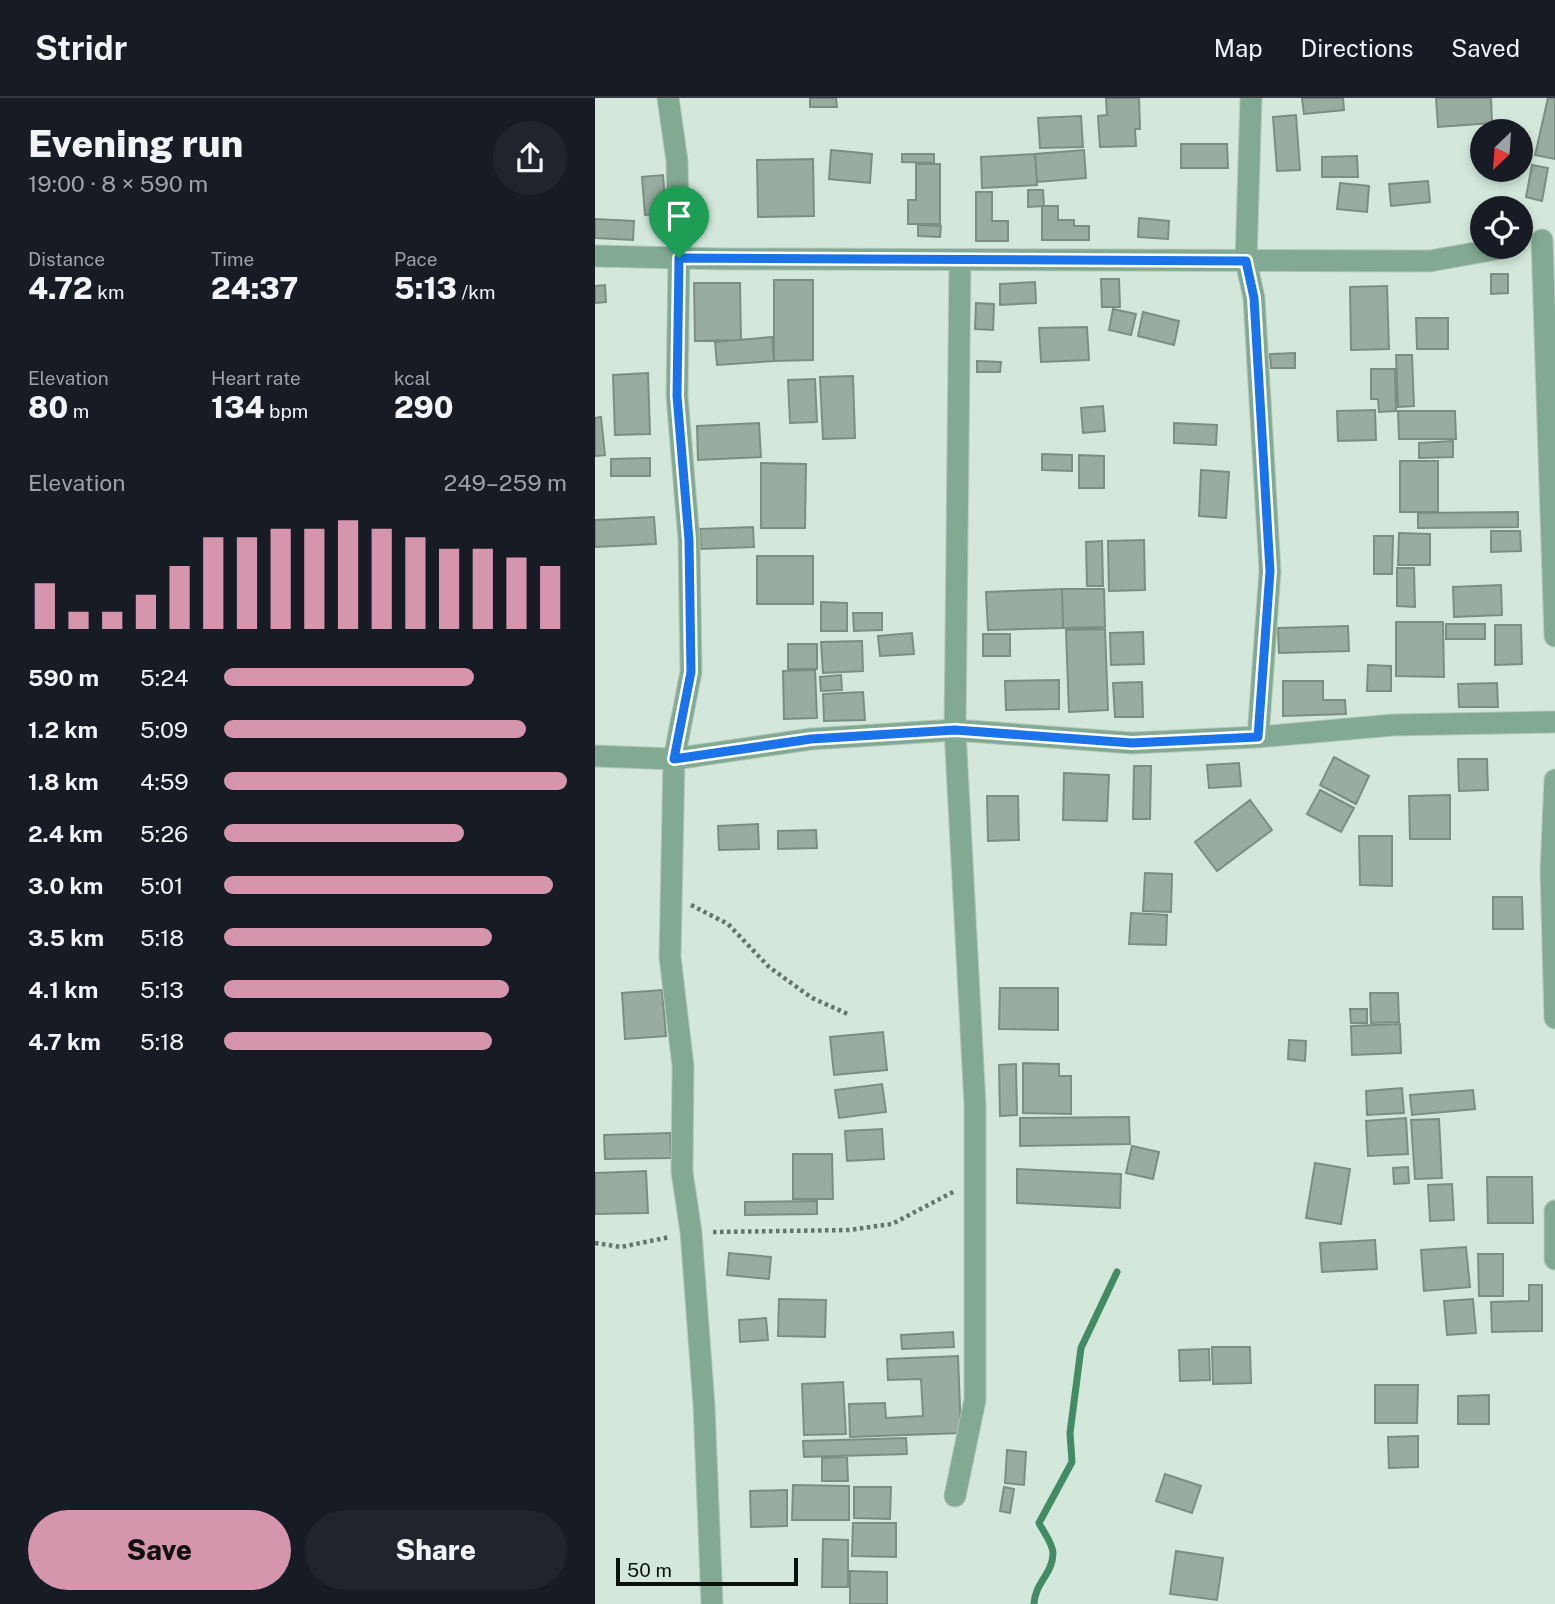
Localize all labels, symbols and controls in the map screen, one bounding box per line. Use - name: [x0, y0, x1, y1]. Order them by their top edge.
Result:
- text: Stridr: [35, 29, 127, 67]
- text: Map: [1214, 34, 1263, 62]
- text: Directions: [1301, 34, 1413, 62]
- text: Saved: [1451, 34, 1520, 62]
- north arrow: [1470, 119, 1533, 182]
- map controls: [1470, 119, 1533, 259]
- text: Evening run: [28, 121, 243, 166]
- button: share: [493, 121, 567, 195]
- text: 19:00 · 8 × 590 m: [28, 170, 208, 197]
- pin: [649, 186, 709, 258]
- button: locate: [1470, 196, 1533, 259]
- icon: arrive: [660, 197, 698, 235]
- text: Distance: [28, 248, 105, 270]
- text: Time: [211, 248, 254, 270]
- text: Pace: [394, 248, 437, 270]
- text: 4.72: [28, 270, 93, 306]
- text: 24:37: [211, 270, 298, 306]
- text: 5:13: [394, 270, 457, 306]
- text: km: [93, 281, 124, 303]
- text: /km: [457, 281, 495, 303]
- text: Elevation: [28, 367, 109, 389]
- text: Heart rate: [211, 367, 301, 389]
- text: kcal: [394, 367, 431, 389]
- text: 80: [28, 389, 68, 425]
- text: 134: [211, 389, 265, 425]
- text: 290: [394, 389, 454, 425]
- text: m: [68, 400, 89, 422]
- text: bpm: [265, 400, 308, 422]
- text: Elevation: [28, 469, 126, 496]
- text: 249–259 m: [443, 469, 567, 496]
- text: 590 m: [28, 664, 99, 691]
- text: 5:24: [140, 664, 189, 691]
- text: 1.2 km: [28, 716, 98, 743]
- text: 5:09: [140, 716, 188, 743]
- text: 1.8 km: [28, 768, 99, 795]
- text: 4:59: [140, 768, 189, 795]
- text: 2.4 km: [28, 820, 103, 847]
- text: 5:26: [140, 820, 188, 847]
- text: 3.0 km: [28, 872, 103, 899]
- text: 5:01: [140, 872, 183, 899]
- text: 3.5 km: [28, 924, 104, 951]
- text: 5:18: [140, 924, 184, 951]
- text: 4.1 km: [28, 976, 98, 1003]
- text: 5:13: [140, 976, 184, 1003]
- text: 4.7 km: [28, 1028, 101, 1055]
- text: 5:18: [140, 1028, 184, 1055]
- button: Save: [28, 1510, 291, 1590]
- button: Share: [305, 1510, 567, 1590]
- scale bar: [616, 1555, 798, 1587]
- text: 50 m: [627, 1559, 672, 1581]

